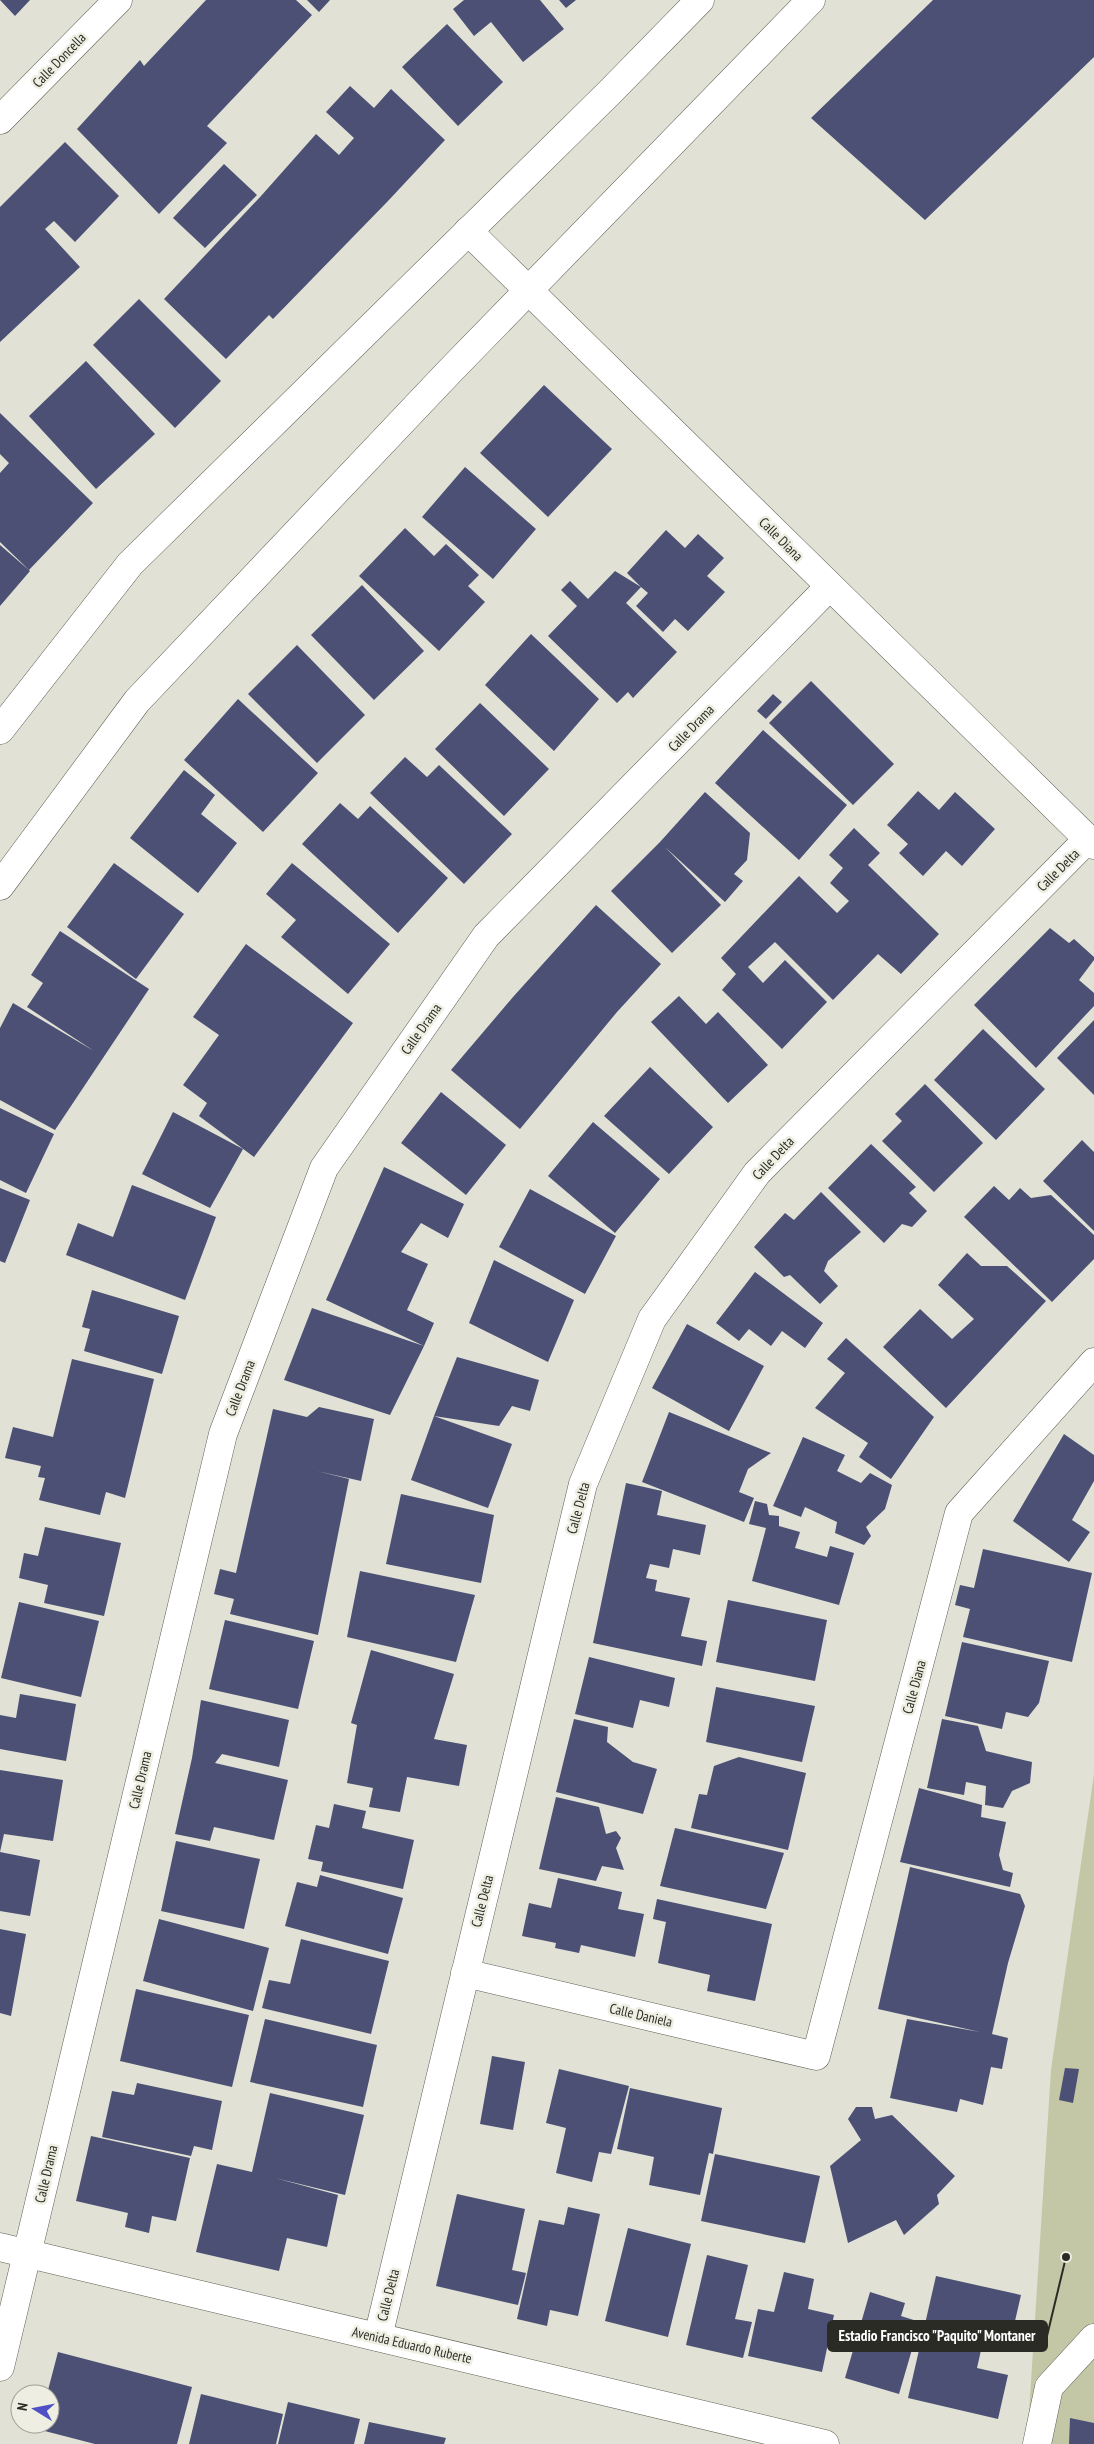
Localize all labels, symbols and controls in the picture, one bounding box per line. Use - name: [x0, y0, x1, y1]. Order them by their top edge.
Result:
- street label: Calle Doncella: [28, 29, 90, 91]
- street label: Calle Diana: [755, 513, 807, 565]
- street label: Calle Drama: [664, 701, 718, 755]
- street label: Calle Delta: [1033, 845, 1083, 895]
- street label: Calle Drama: [397, 1000, 445, 1058]
- street label: Calle Delta: [748, 1132, 798, 1184]
- street label: Calle Drama: [221, 1357, 259, 1419]
- street label: Calle Delta: [562, 1480, 594, 1536]
- street label: Calle Diana: [898, 1658, 930, 1716]
- street label: Calle Drama: [125, 1749, 155, 1811]
- street label: Calle Delta: [467, 1873, 497, 1929]
- street label: Calle Daniela: [608, 1999, 674, 2031]
- street label: Calle Drama: [31, 2143, 61, 2205]
- street label: Calle Delta: [373, 2267, 403, 2323]
- callout: Estadio Francisco "Paquito" Montaner: [828, 2321, 1047, 2351]
- street label: Avenida Eduardo Ruberte: [350, 2322, 474, 2368]
- text: Estadio Francisco "Paquito" Montaner: [839, 2326, 1036, 2345]
- north arrow: [10, 2384, 60, 2434]
- text: N: [13, 2401, 32, 2412]

